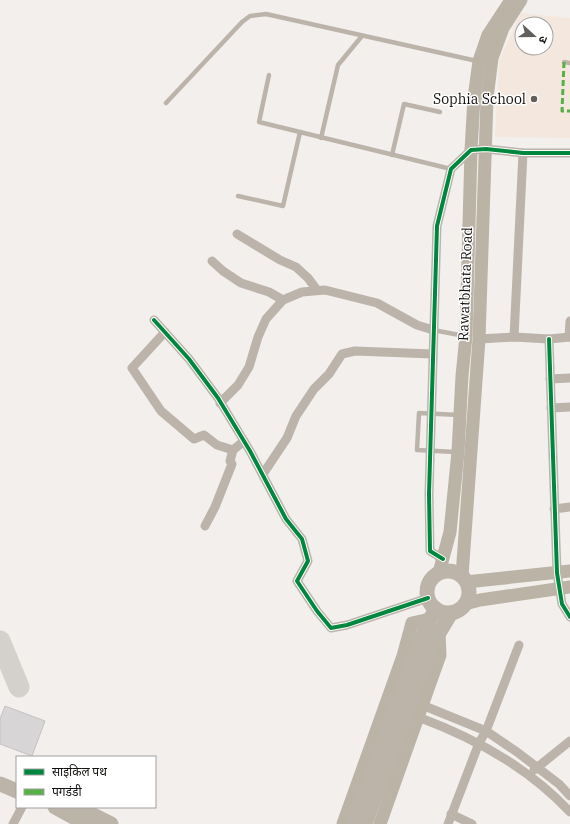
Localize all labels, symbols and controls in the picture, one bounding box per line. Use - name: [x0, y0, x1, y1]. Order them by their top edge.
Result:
- north arrow: [514, 16, 554, 56]
- text: उ: [535, 34, 551, 46]
- place label: Sophia School: [433, 90, 526, 108]
- marker: Sophia School: [529, 94, 539, 104]
- street label: Rawatbhata Road: [454, 226, 476, 341]
- legend: [16, 756, 156, 808]
- text: साइकिल पथ: [52, 764, 107, 779]
- text: पगडंडी: [52, 784, 82, 799]

